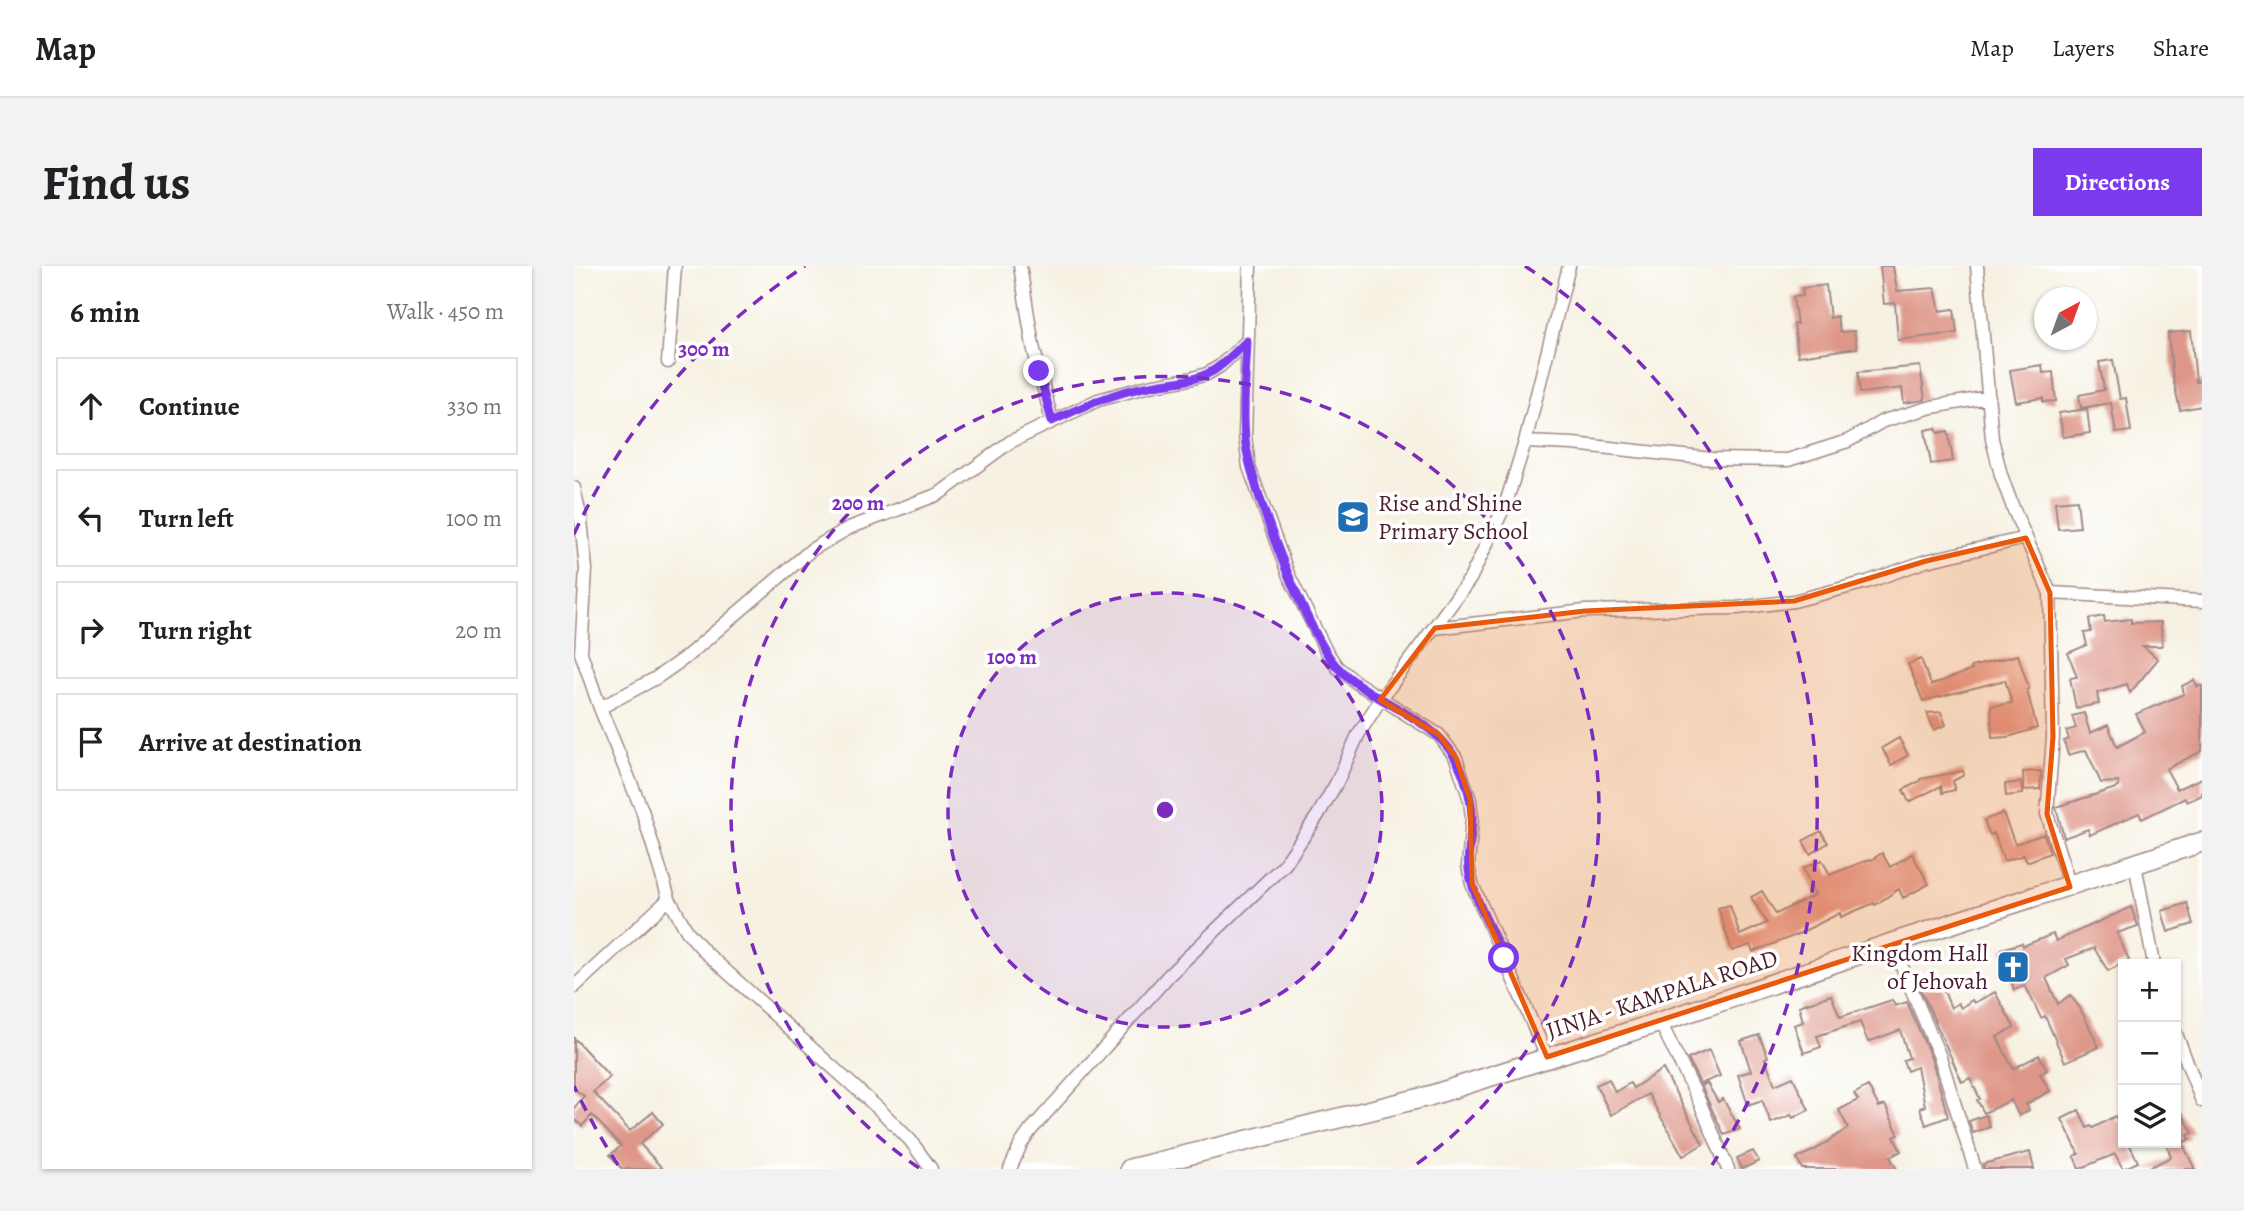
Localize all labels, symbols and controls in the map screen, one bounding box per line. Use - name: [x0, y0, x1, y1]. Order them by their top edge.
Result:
- text: Map: [35, 26, 96, 71]
- text: Map: [1970, 32, 2014, 64]
- text: Layers: [2052, 32, 2115, 64]
- text: Share: [2153, 32, 2209, 64]
- button: Directions: [2033, 148, 2202, 216]
- text: Find us: [42, 149, 190, 216]
- north arrow: [2034, 287, 2097, 350]
- text: 6 min: [70, 292, 140, 332]
- text: Walk · 450 m: [387, 296, 504, 327]
- text: 300 m: [678, 335, 730, 363]
- route end: [1023, 355, 1054, 386]
- icon: ahead: [72, 387, 110, 425]
- text: Continue: [139, 389, 240, 424]
- text: 330 m: [447, 391, 502, 422]
- place label: Rise and Shine Primary School: [1378, 487, 1528, 547]
- text: 200 m: [832, 489, 885, 517]
- school or university icon: Rise and Shine Primary School: [1334, 498, 1372, 536]
- icon: left: [72, 499, 110, 537]
- text: Turn left: [139, 501, 234, 536]
- text: 100 m: [446, 503, 502, 534]
- icon: right: [72, 611, 110, 649]
- text: Turn right: [139, 613, 252, 648]
- text: 20 m: [455, 615, 502, 646]
- text: 100 m: [987, 643, 1037, 671]
- icon: arrive: [72, 723, 110, 761]
- text: Arrive at destination: [139, 725, 362, 760]
- centre of rings: [1153, 798, 1177, 822]
- place label: Kingdom Hall of Jehovah: [1851, 937, 1988, 997]
- street label: JINJA - KAMPALA ROAD: [1542, 941, 1782, 1047]
- route start: [1488, 942, 1519, 973]
- church icon: Kingdom Hall of Jehovah: [1994, 948, 2032, 986]
- map controls: [2118, 959, 2181, 1148]
- button: +: [2118, 959, 2181, 1022]
- button: −: [2118, 1022, 2181, 1085]
- button: layers: [2118, 1085, 2181, 1148]

